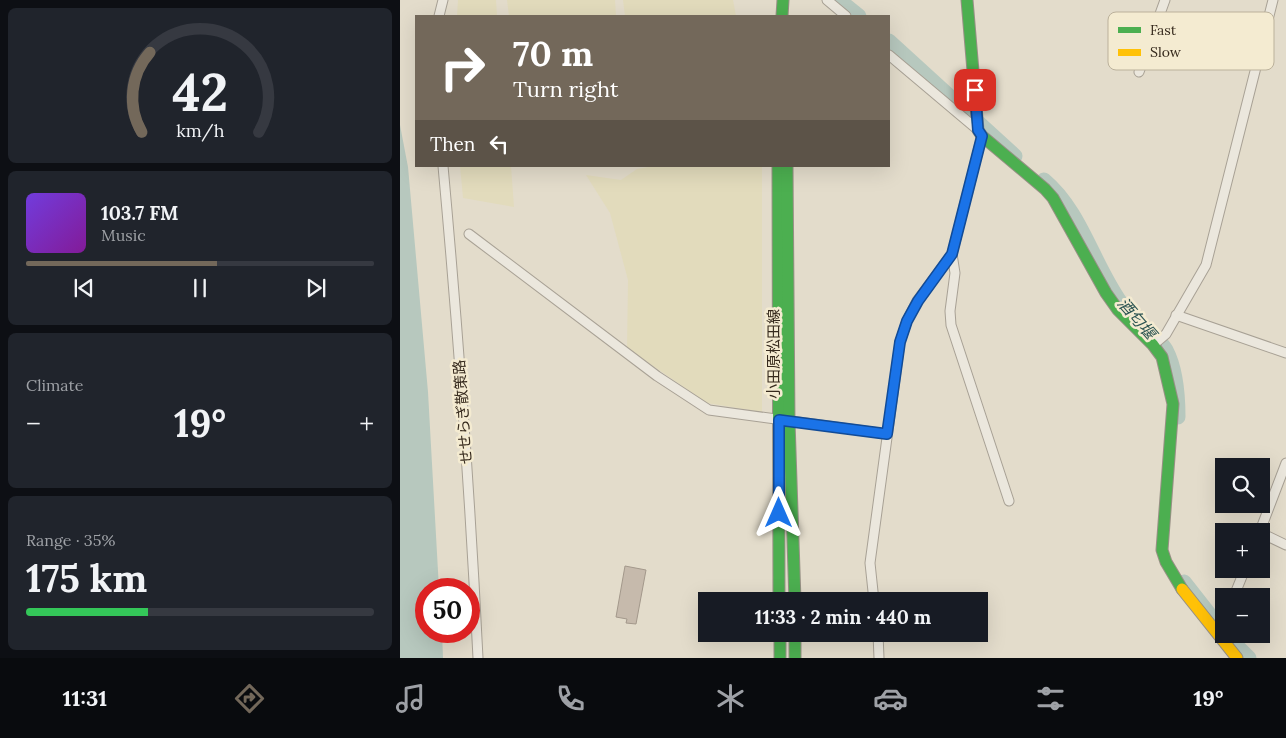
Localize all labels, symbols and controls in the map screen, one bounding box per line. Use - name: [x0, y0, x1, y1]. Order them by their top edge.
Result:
- legend: [1108, 12, 1274, 70]
- text: Fast: [1150, 21, 1177, 39]
- text: 70 m: [513, 31, 593, 76]
- icon: right: [430, 35, 495, 100]
- text: Slow: [1150, 43, 1182, 61]
- text: 42: [172, 59, 228, 125]
- pin: [954, 69, 996, 111]
- text: Turn right: [513, 75, 618, 103]
- icon: arrive: [961, 76, 989, 104]
- text: km/h: [176, 119, 224, 142]
- icon: left: [485, 130, 513, 158]
- text: Then: [430, 132, 475, 156]
- text: 103.7 FM: [101, 201, 179, 225]
- text: Music: [101, 225, 146, 245]
- icon: previous: [70, 274, 98, 302]
- icon: pause: [186, 274, 214, 302]
- icon: next: [302, 274, 330, 302]
- water label: 酒匂堰: [1114, 293, 1162, 345]
- street label: 小田原松田線: [764, 309, 783, 399]
- street label: せせらぎ散策路: [449, 359, 476, 465]
- text: Climate: [26, 375, 83, 395]
- text: 19°: [174, 399, 226, 447]
- text: −: [26, 406, 41, 442]
- text: +: [359, 406, 374, 442]
- map controls: [1215, 458, 1270, 643]
- button: search: [1215, 458, 1270, 513]
- position arrow: [752, 486, 804, 538]
- button: +: [1215, 523, 1270, 578]
- text: Range · 35%: [26, 530, 115, 550]
- text: 175 km: [26, 554, 147, 602]
- speed limit sign: 50: [415, 578, 480, 643]
- button: −: [1215, 588, 1270, 643]
- text: 11:33 · 2 min · 440 m: [755, 605, 931, 629]
- icon: directions: [232, 681, 267, 716]
- icon: music: [393, 681, 428, 716]
- icon: phone: [553, 681, 588, 716]
- icon: climate: [713, 681, 748, 716]
- icon: car: [873, 681, 908, 716]
- icon: filters: [1033, 681, 1068, 716]
- text: 11:31: [63, 684, 107, 712]
- text: 19°: [1193, 684, 1223, 712]

